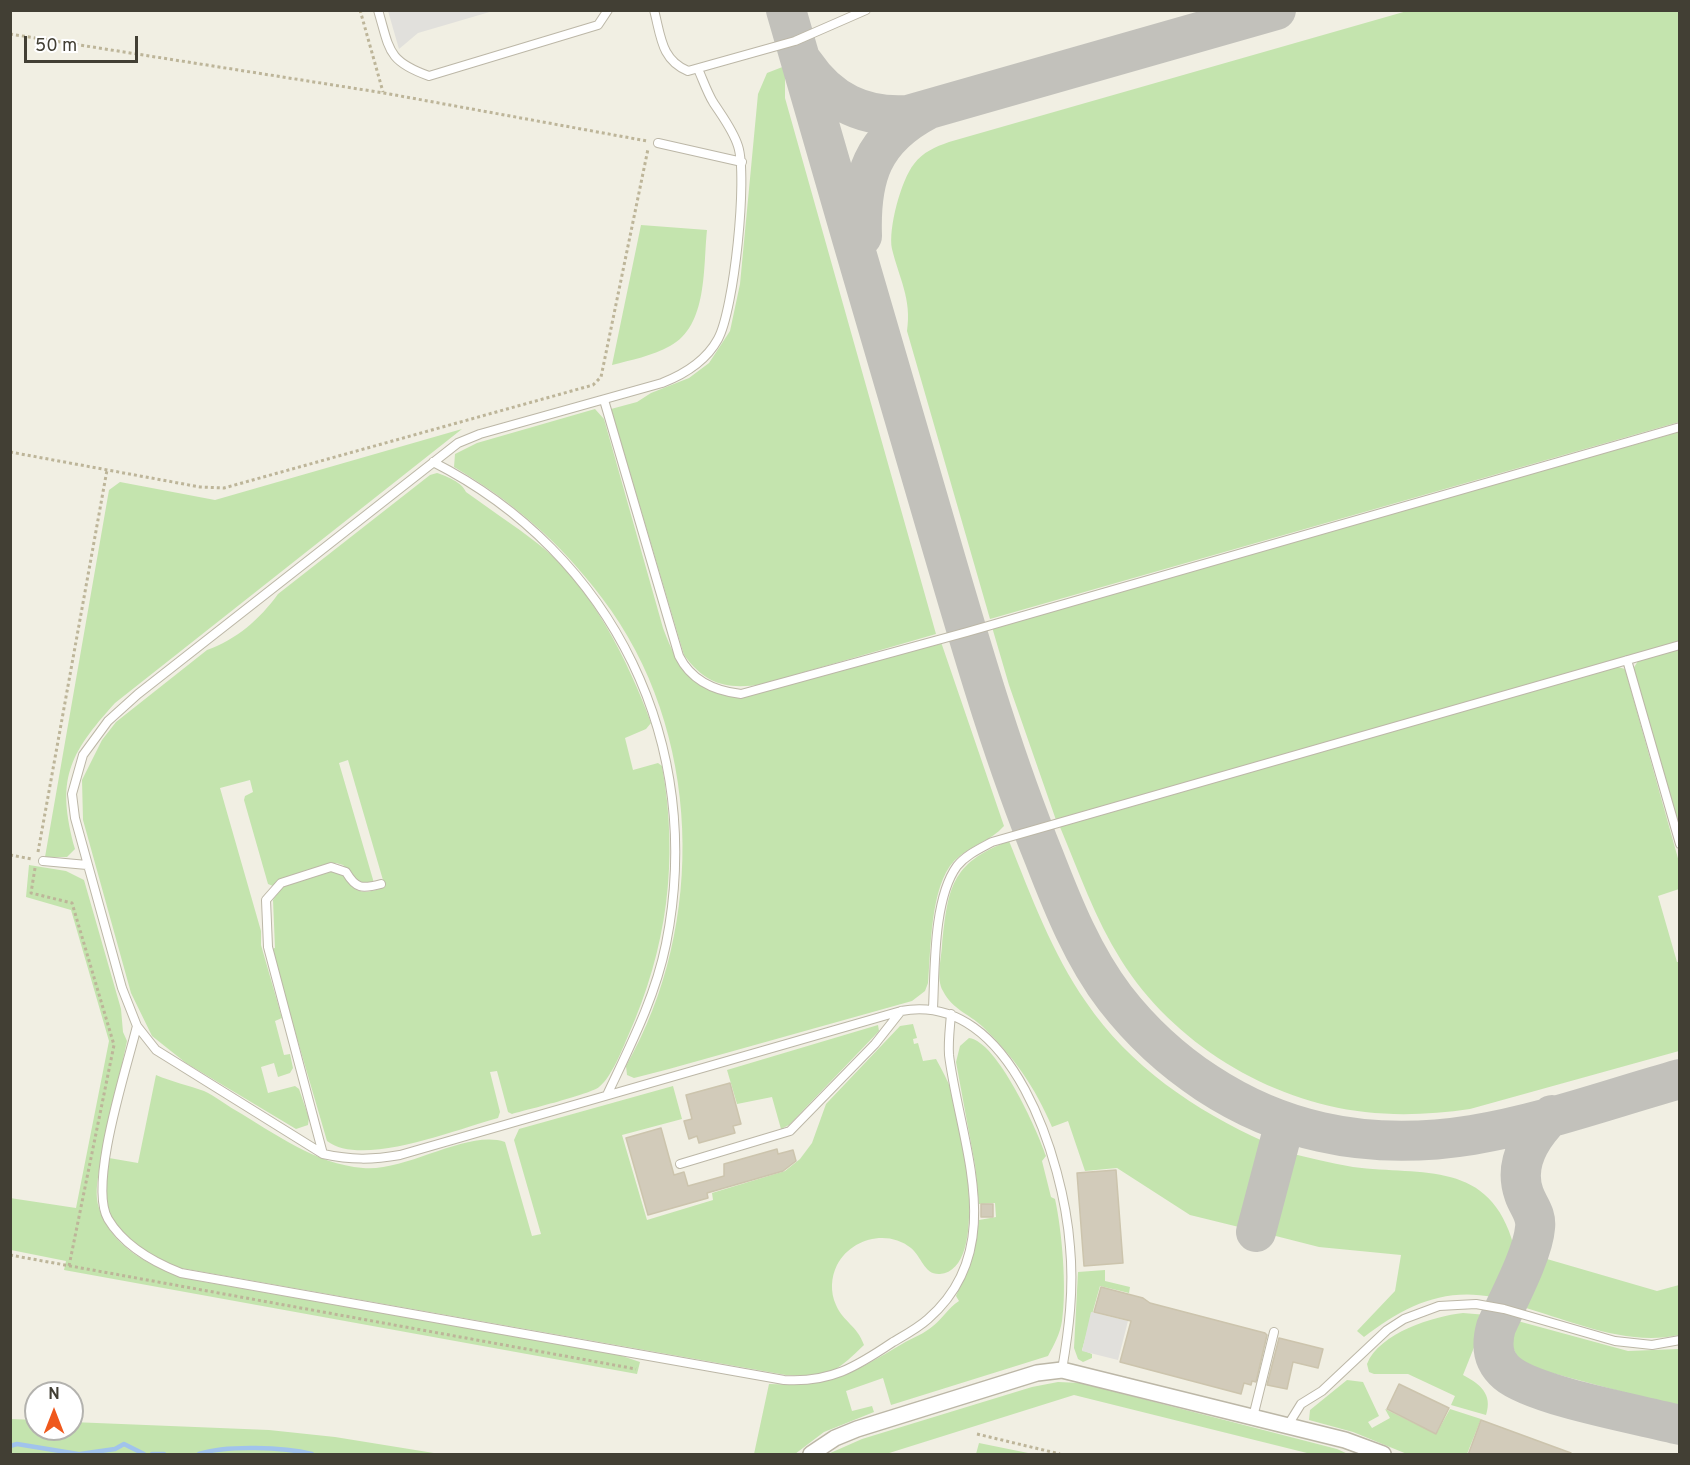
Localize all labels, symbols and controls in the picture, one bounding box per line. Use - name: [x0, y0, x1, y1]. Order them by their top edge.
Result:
- scale bar: [27, 24, 141, 62]
- text: 50 m: [35, 35, 77, 58]
- north arrow: [24, 1381, 84, 1441]
- text: N: [48, 1385, 60, 1405]

